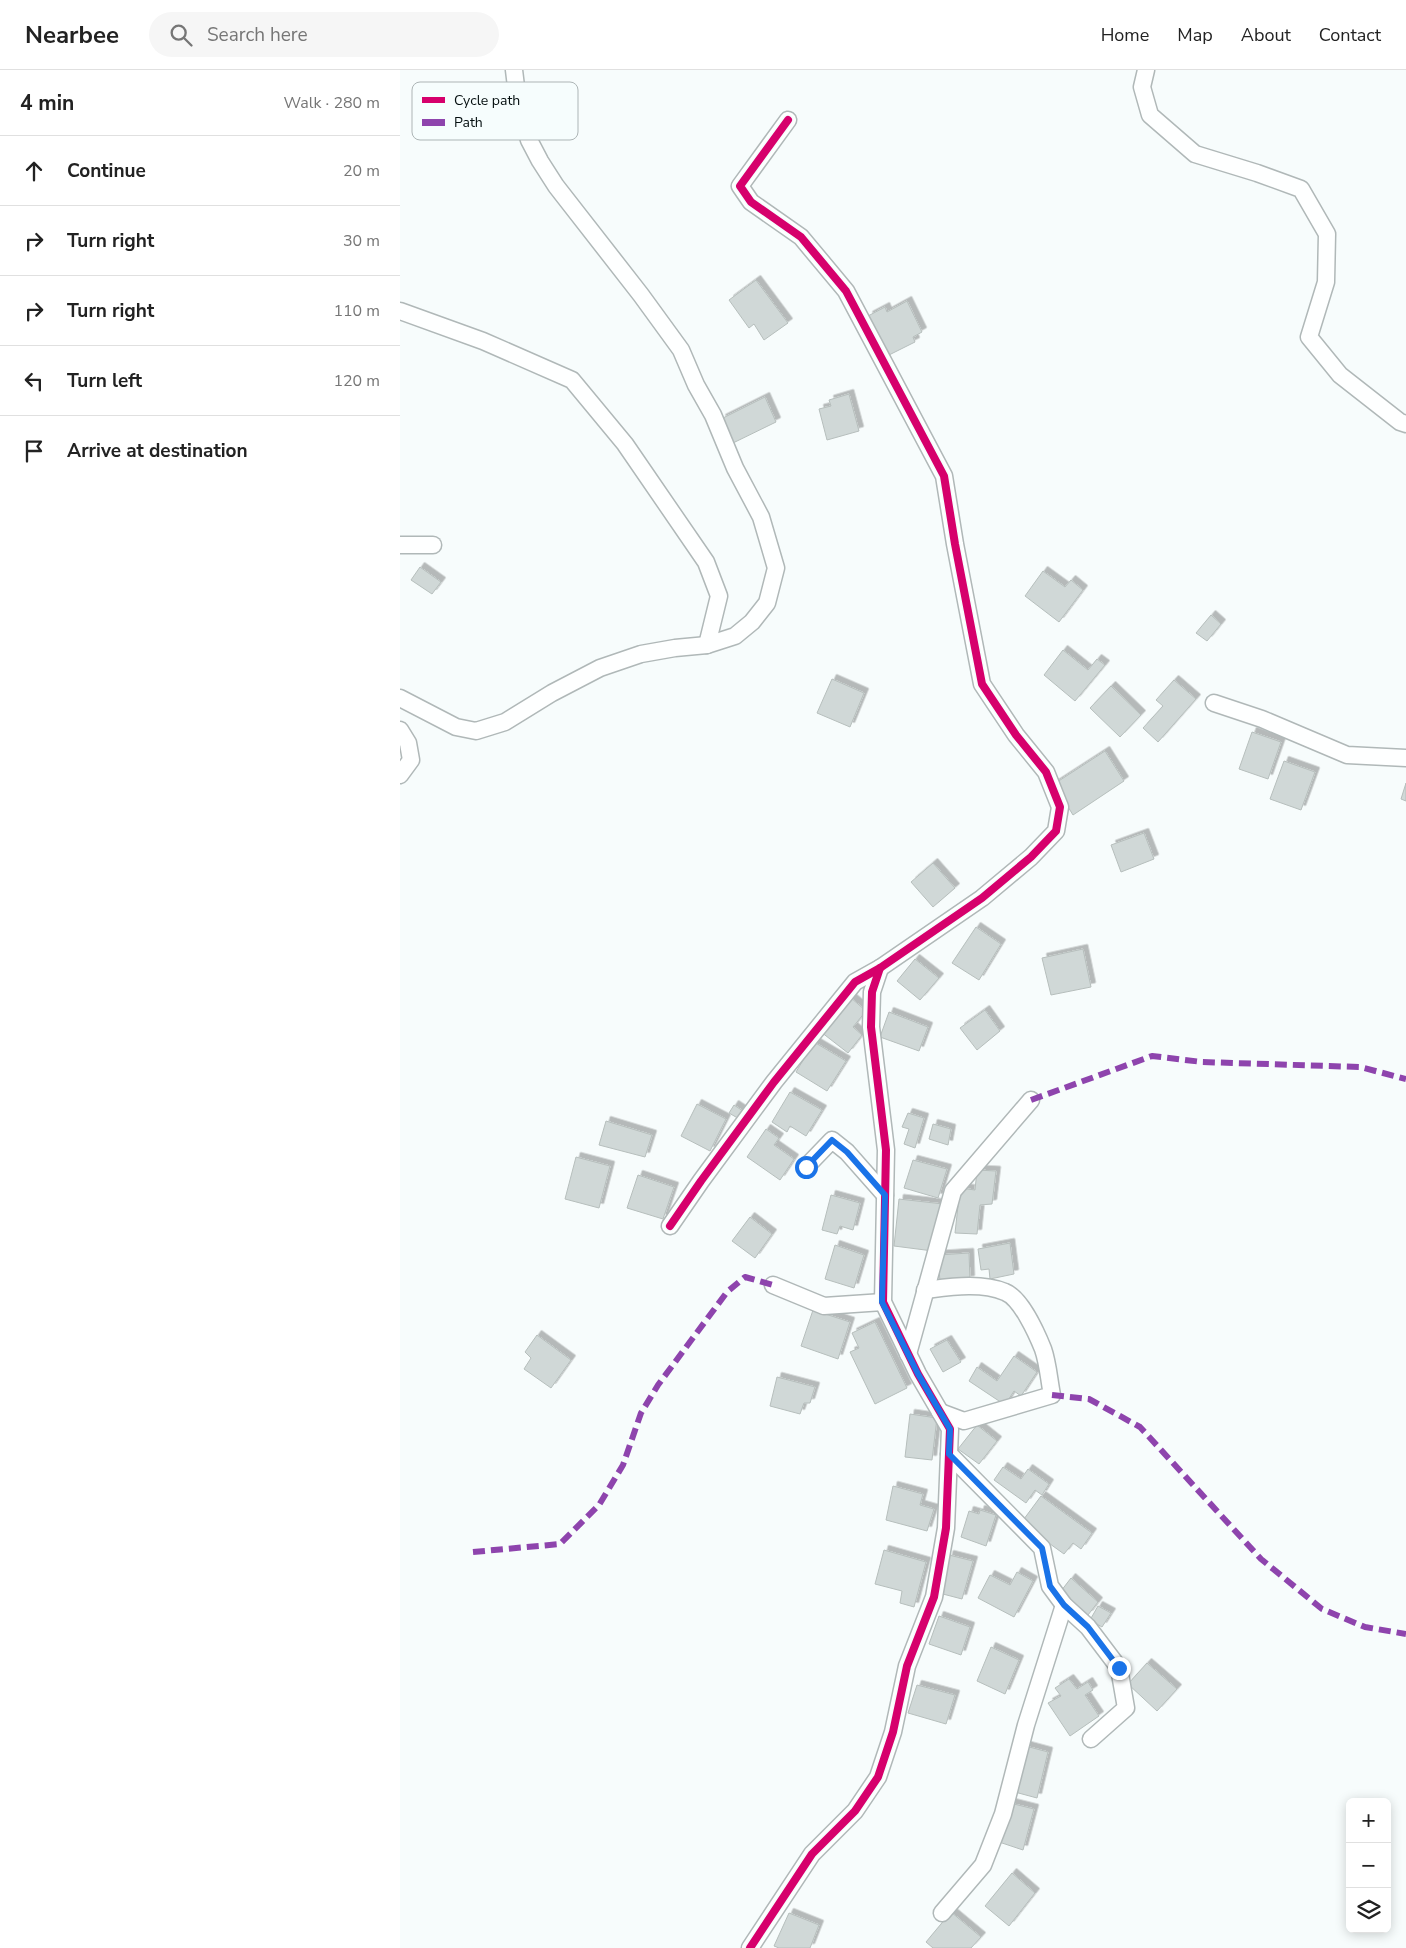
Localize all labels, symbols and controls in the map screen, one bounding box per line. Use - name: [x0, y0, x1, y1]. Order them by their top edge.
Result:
- search box: [149, 12, 499, 57]
- text: Nearbee: [25, 19, 119, 51]
- icon: search: [167, 21, 195, 49]
- text: Search here: [207, 22, 308, 48]
- text: Home: [1101, 23, 1149, 47]
- text: Map: [1177, 23, 1213, 47]
- text: About: [1241, 23, 1291, 47]
- text: Contact: [1319, 23, 1381, 47]
- legend: [412, 82, 578, 140]
- text: 4 min: [20, 89, 74, 117]
- text: Cycle path: [454, 91, 520, 110]
- text: Walk · 280 m: [284, 92, 380, 114]
- text: Path: [454, 113, 483, 132]
- icon: ahead: [20, 157, 48, 185]
- text: Continue: [67, 158, 146, 184]
- text: 20 m: [343, 160, 380, 182]
- icon: right: [20, 227, 48, 255]
- text: Turn right: [67, 228, 154, 254]
- text: 30 m: [343, 230, 380, 252]
- icon: right: [20, 297, 48, 325]
- text: Turn right: [67, 298, 154, 324]
- text: 110 m: [333, 300, 380, 322]
- icon: left: [20, 367, 48, 395]
- text: Turn left: [67, 368, 142, 394]
- text: 120 m: [333, 370, 380, 392]
- icon: arrive: [20, 437, 48, 465]
- text: Arrive at destination: [67, 438, 248, 464]
- route start: [795, 1156, 818, 1179]
- route end: [1108, 1657, 1131, 1680]
- map controls: [1346, 1798, 1391, 1933]
- button: +: [1346, 1798, 1391, 1843]
- button: −: [1346, 1843, 1391, 1888]
- button: layers: [1346, 1888, 1391, 1933]

